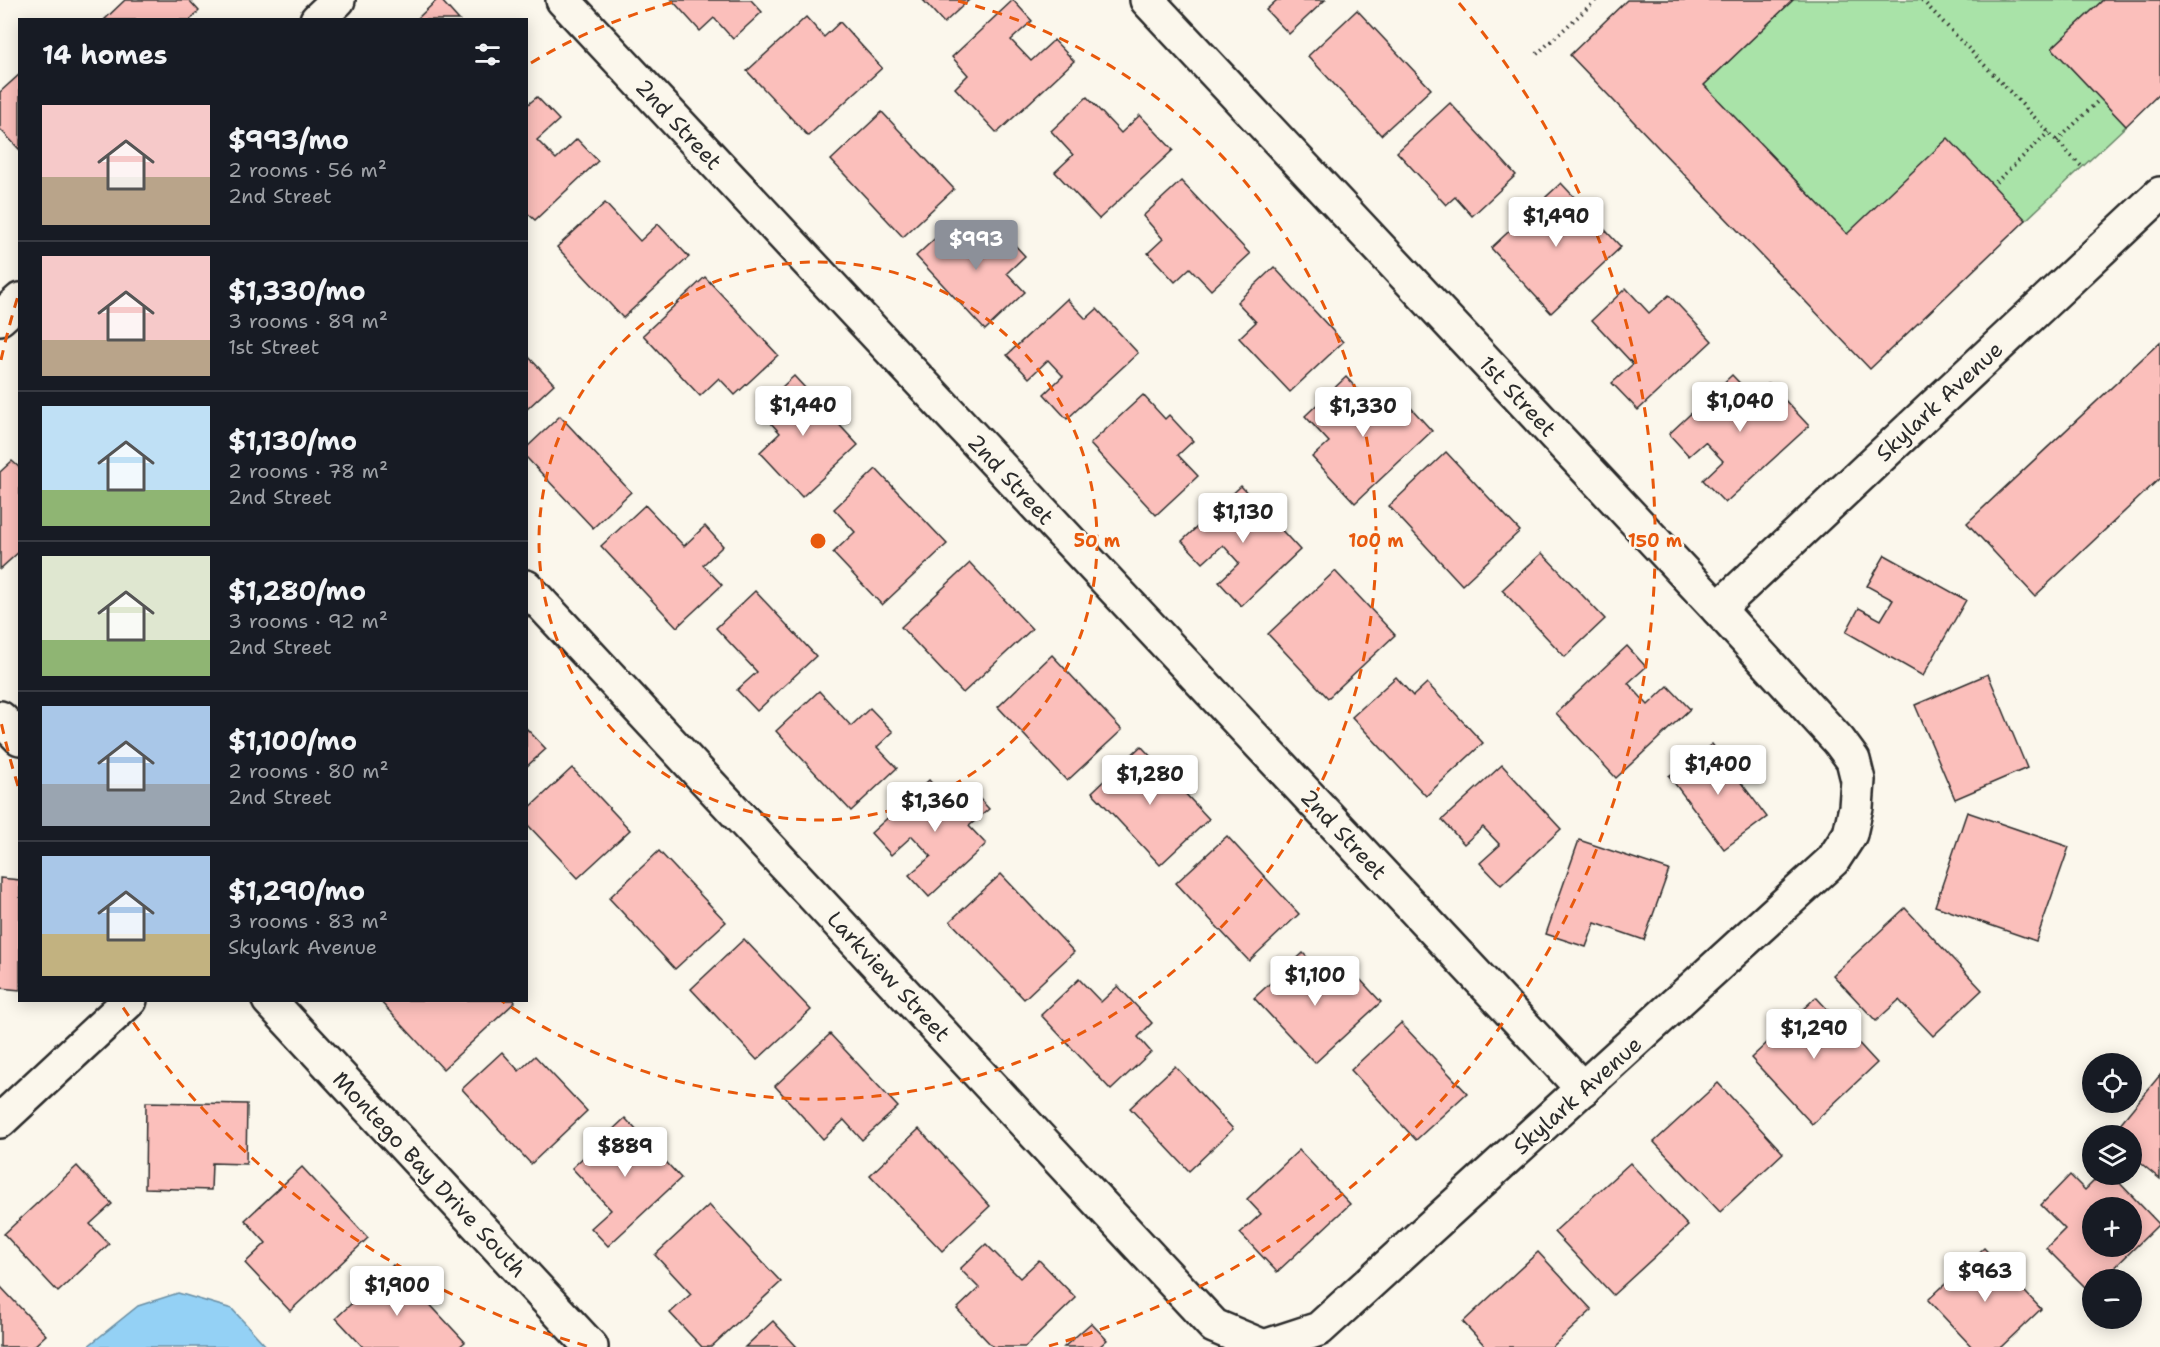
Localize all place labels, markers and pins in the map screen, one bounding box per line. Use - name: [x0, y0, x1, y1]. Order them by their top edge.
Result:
- pin: $1,490: [1507, 197, 1605, 248]
- pin: $993: [940, 220, 1012, 271]
- pin: $1,040: [1691, 382, 1789, 433]
- pin: $1,440: [754, 386, 852, 437]
- pin: $1,330: [1314, 387, 1412, 438]
- pin: $1,130: [1194, 493, 1292, 544]
- centre of rings: [808, 531, 828, 551]
- pin: $1,400: [1669, 745, 1767, 796]
- pin: $1,280: [1101, 755, 1199, 806]
- pin: $1,360: [886, 782, 984, 833]
- pin: $1,100: [1266, 956, 1364, 1007]
- pin: $1,290: [1765, 1009, 1863, 1060]
- pin: $889: [589, 1127, 661, 1178]
- pin: $963: [1949, 1252, 2021, 1303]
- pin: $1,900: [348, 1266, 446, 1317]

